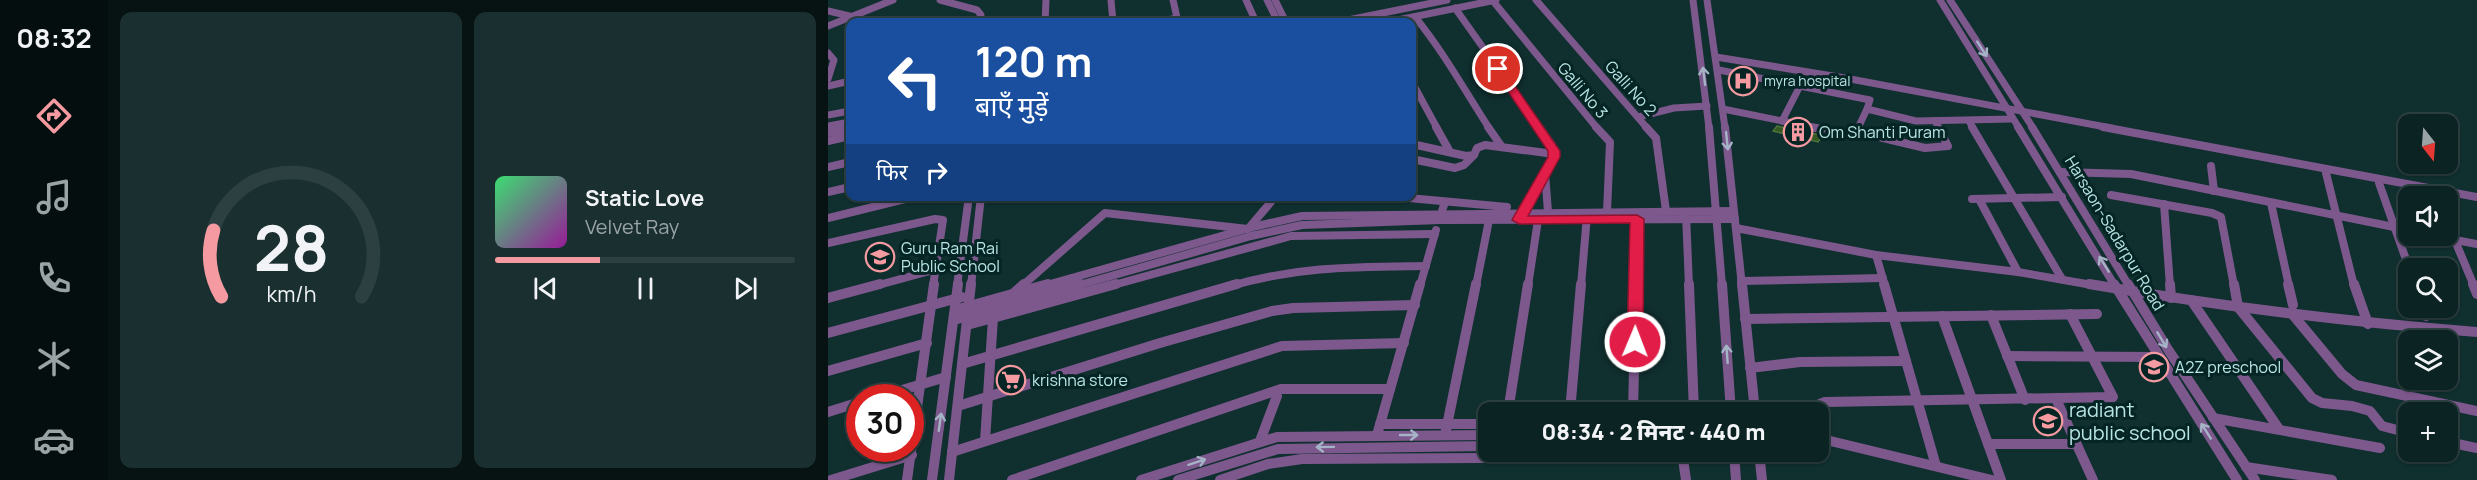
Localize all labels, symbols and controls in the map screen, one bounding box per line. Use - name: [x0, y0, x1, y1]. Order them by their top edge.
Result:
- text: 08:32: [16, 19, 92, 56]
- text: 120 m: [975, 32, 1092, 90]
- one-way arrow: [1976, 40, 1988, 57]
- icon: left: [876, 42, 954, 120]
- pin: [1472, 43, 1523, 94]
- icon: arrive: [1481, 52, 1514, 85]
- street label: Galli No 2: [1600, 56, 1662, 120]
- street label: Galli No 3: [1553, 57, 1613, 123]
- hospital icon: myra hospital: [1727, 65, 1759, 97]
- one-way arrow: [1698, 67, 1709, 87]
- place label: myra hospital: [1764, 71, 1850, 90]
- text: बाएँ मुड़ें: [975, 87, 1048, 124]
- icon: directions: [33, 95, 75, 137]
- north arrow: [2398, 114, 2458, 174]
- map controls: [2398, 114, 2458, 462]
- building icon: Om Shanti Puram: [1782, 116, 1814, 148]
- place label: Om Shanti Puram: [1819, 121, 1946, 143]
- one-way arrow: [1721, 131, 1732, 151]
- street label: Harsaon-Sadarpur Road: [2060, 151, 2170, 315]
- icon: right: [920, 156, 953, 189]
- text: फिर: [876, 157, 908, 187]
- icon: music: [33, 176, 75, 218]
- text: Static Love: [585, 183, 704, 213]
- button: sound: [2398, 186, 2458, 246]
- text: 28: [253, 204, 329, 290]
- text: Velvet Ray: [585, 213, 679, 240]
- place label: Guru Ram Rai Public School: [901, 237, 1000, 277]
- school or university icon: Guru Ram Rai Public School: [864, 241, 896, 273]
- one-way arrow: [2097, 256, 2110, 273]
- icon: phone: [33, 257, 75, 299]
- button: search: [2398, 258, 2458, 318]
- icon: previous: [529, 272, 562, 305]
- icon: pause: [629, 272, 662, 305]
- icon: next: [729, 272, 762, 305]
- text: km/h: [266, 279, 316, 308]
- position arrow: [1603, 310, 1667, 374]
- button: layers: [2398, 330, 2458, 390]
- one-way arrow: [2157, 331, 2169, 348]
- icon: climate: [33, 338, 75, 380]
- one-way arrow: [1721, 345, 1732, 365]
- school or university icon: A2Z preschool: [2138, 351, 2170, 383]
- place label: A2Z preschool: [2175, 356, 2281, 378]
- supermarket icon: krishna store: [995, 364, 1027, 396]
- place label: krishna store: [1032, 369, 1128, 391]
- speed limit sign: 30: [846, 384, 924, 462]
- place label: radiant public school: [2069, 396, 2191, 446]
- button: +: [2398, 402, 2458, 462]
- school or university icon: radiant public school: [2032, 405, 2064, 437]
- one-way arrow: [934, 413, 945, 432]
- text: 08:34 · 2 मिनट · 440 m: [1542, 417, 1765, 447]
- icon: car: [33, 419, 75, 461]
- one-way arrow: [2199, 423, 2211, 440]
- one-way arrow: [1398, 429, 1418, 441]
- one-way arrow: [1315, 442, 1335, 453]
- one-way arrow: [1187, 455, 1206, 466]

